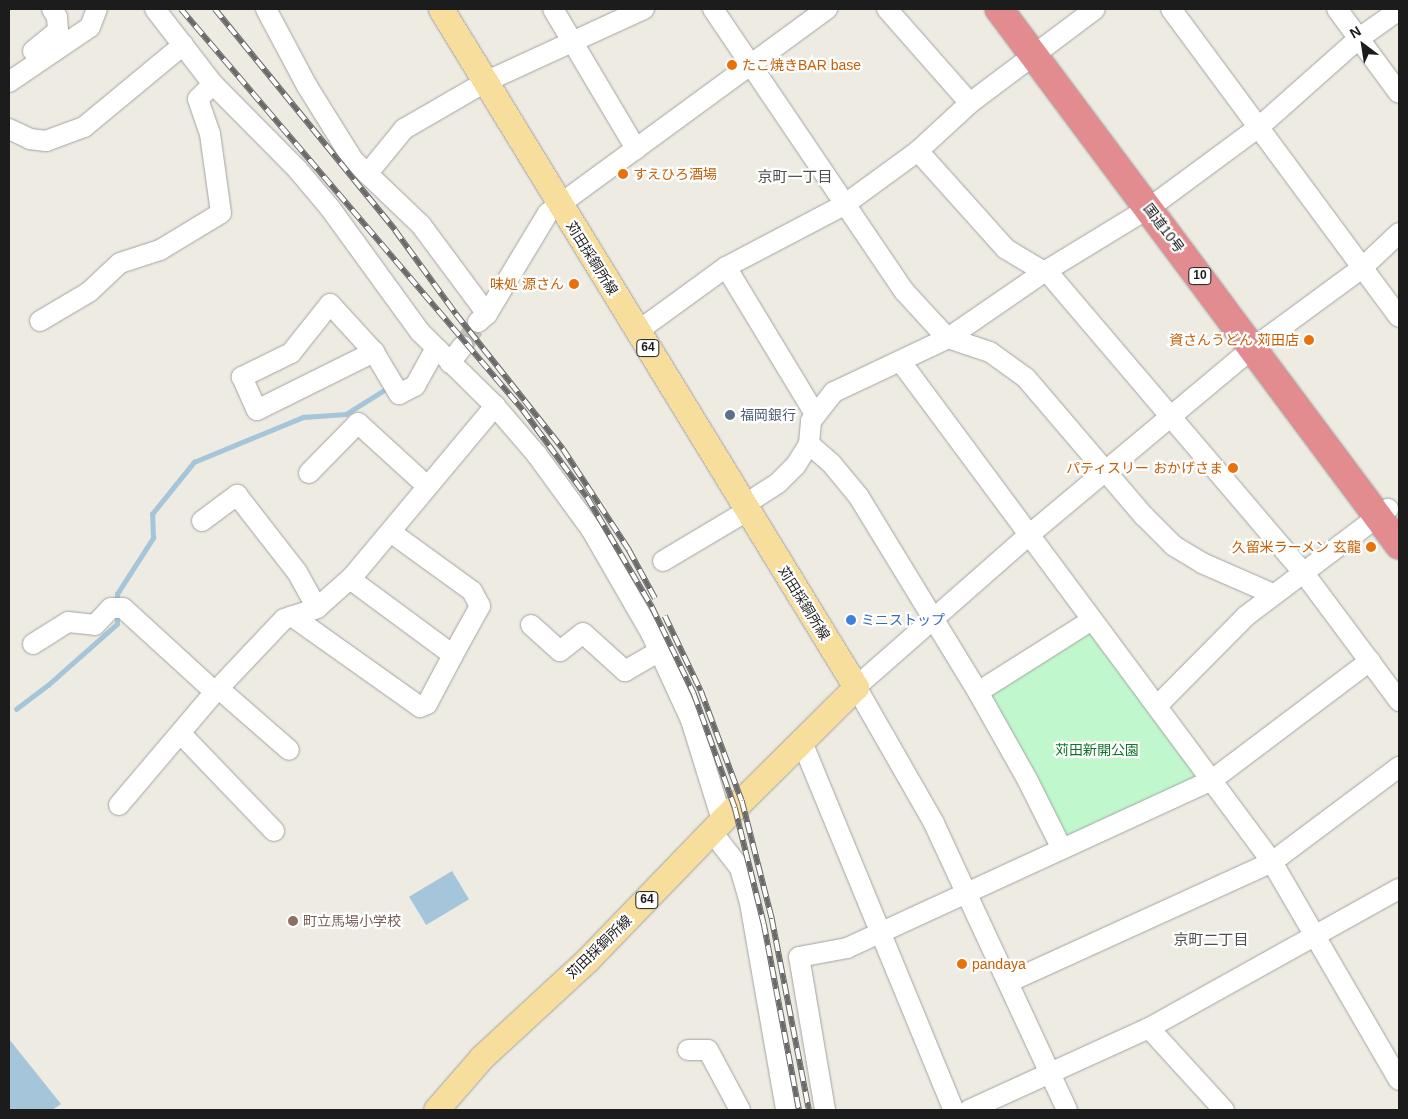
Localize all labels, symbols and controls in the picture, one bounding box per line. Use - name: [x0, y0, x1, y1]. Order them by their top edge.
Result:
- north arrow: [1338, 20, 1388, 70]
- text: N: [1347, 23, 1364, 42]
- place label: たこ焼きBAR base: [742, 57, 861, 73]
- marker: たこ焼きBAR base: [726, 59, 738, 71]
- place label: すえひろ酒場: [633, 166, 717, 182]
- marker: すえひろ酒場: [617, 168, 629, 180]
- district label: 京町一丁目: [758, 168, 832, 186]
- street label: 国道10号: [1140, 200, 1188, 256]
- street label: 苅田採銅所線: [563, 218, 621, 298]
- road number: 10: [1188, 266, 1212, 286]
- place label: 味処 源さん: [490, 276, 564, 292]
- marker: 味処 源さん: [568, 278, 580, 290]
- place label: 資さんうどん 苅田店: [1169, 332, 1299, 348]
- marker: 資さんうどん 苅田店: [1303, 334, 1315, 346]
- road number: 64: [636, 338, 660, 358]
- place label: 福岡銀行: [740, 407, 796, 423]
- marker: 福岡銀行: [724, 409, 736, 421]
- place label: パティスリー おかげさま: [1065, 460, 1223, 476]
- marker: パティスリー おかげさま: [1227, 462, 1239, 474]
- place label: 久留米ラーメン 玄龍: [1231, 539, 1361, 555]
- marker: 久留米ラーメン 玄龍: [1365, 541, 1377, 553]
- street label: 苅田採銅所線: [775, 563, 833, 643]
- place label: ミニストップ: [861, 612, 945, 628]
- marker: ミニストップ: [845, 614, 857, 626]
- park label: 苅田新開公園: [1055, 742, 1139, 758]
- road number: 64: [634, 890, 660, 910]
- street label: 苅田採銅所線: [563, 912, 635, 982]
- place label: 町立馬場小学校: [303, 913, 401, 929]
- marker: 町立馬場小学校: [287, 915, 299, 927]
- district label: 京町二丁目: [1174, 931, 1248, 949]
- place label: pandaya: [972, 956, 1026, 972]
- marker: pandaya: [956, 958, 968, 970]

